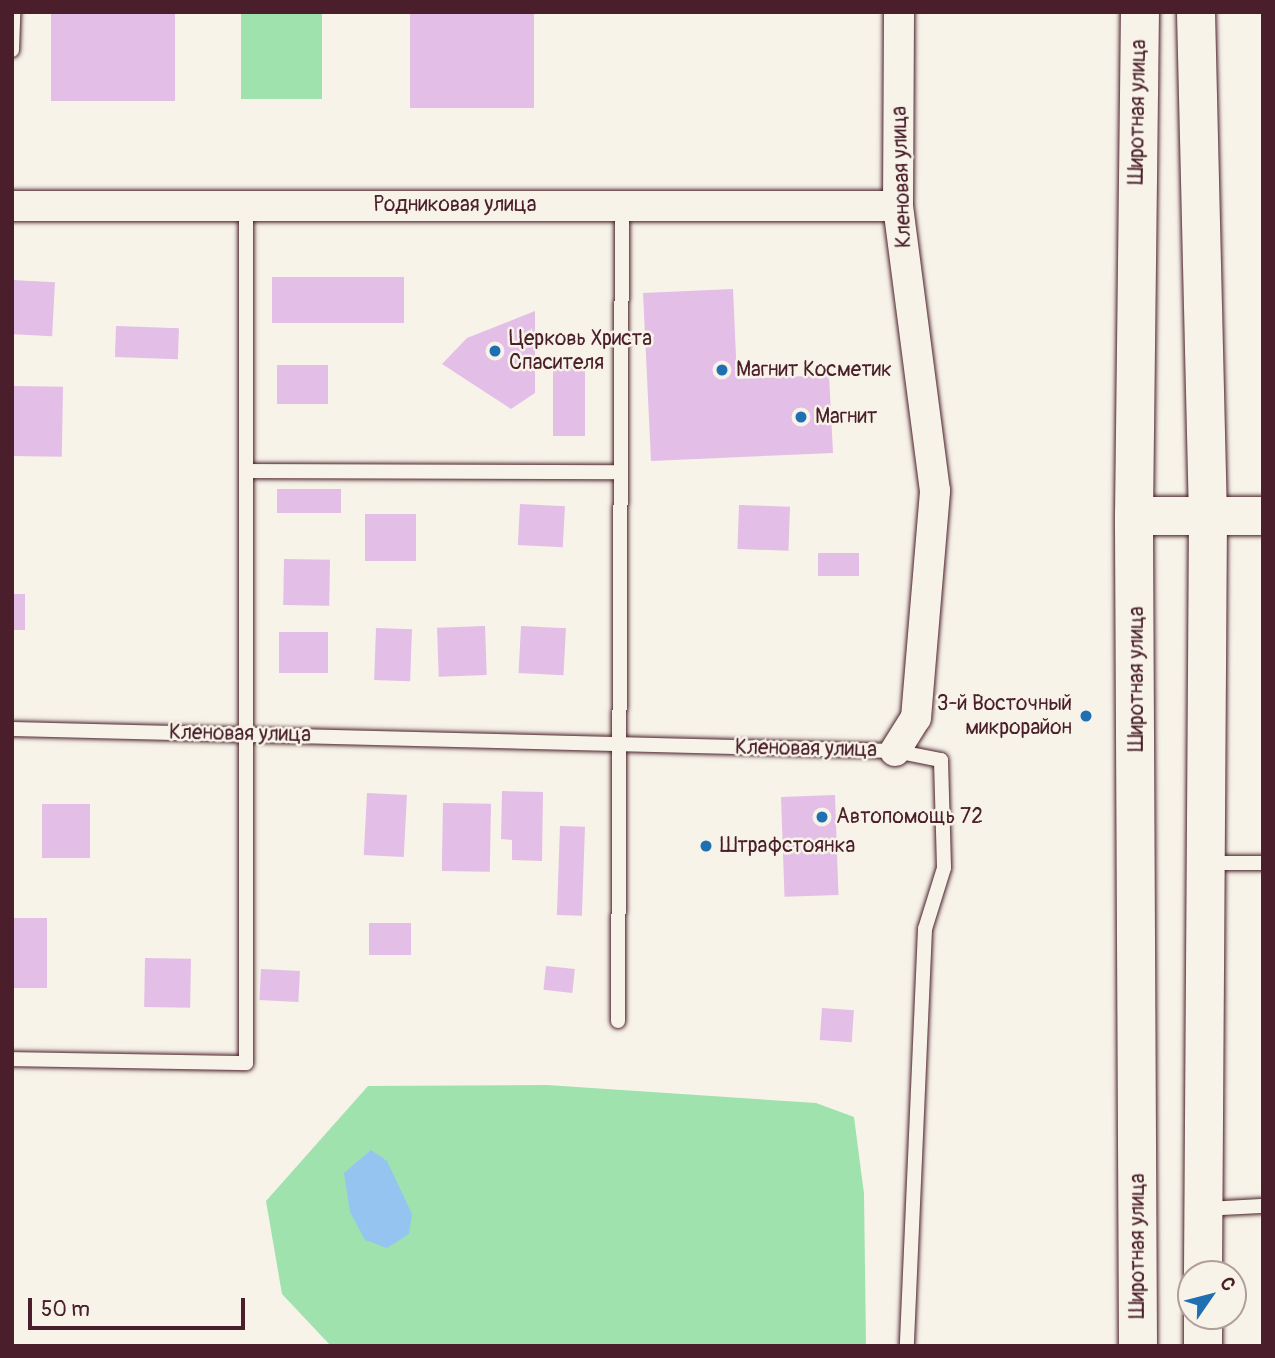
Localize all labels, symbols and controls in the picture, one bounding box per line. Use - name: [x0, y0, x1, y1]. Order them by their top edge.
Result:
- street label: Широтная улица: [1124, 39, 1152, 185]
- street label: Кленовая улица: [887, 106, 917, 248]
- street label: Родниковая улица: [373, 192, 537, 218]
- place label: Церковь Христа Спасителя: [509, 326, 652, 376]
- marker: Церковь Христа Спасителя: [487, 343, 503, 359]
- place label: Магнит Косметик: [736, 357, 892, 383]
- marker: Магнит Косметик: [714, 362, 730, 378]
- place label: Магнит: [815, 404, 877, 430]
- marker: Магнит: [793, 409, 809, 425]
- street label: Широтная улица: [1124, 606, 1150, 752]
- place label: 3-й Восточный микрорайон: [937, 691, 1072, 741]
- marker: 3-й Восточный микрорайон: [1078, 708, 1094, 724]
- street label: Кленовая улица: [169, 720, 311, 748]
- street label: Кленовая улица: [735, 735, 877, 763]
- place label: Автопомощь 72: [836, 804, 983, 830]
- marker: Автопомощь 72: [814, 809, 830, 825]
- place label: Штрафстоянка: [720, 833, 855, 859]
- marker: Штрафстоянка: [698, 838, 714, 854]
- street label: Широтная улица: [1125, 1173, 1151, 1319]
- north arrow: [1177, 1260, 1247, 1330]
- text: С: [1214, 1272, 1241, 1296]
- scale bar: [32, 1284, 248, 1328]
- text: 50 m: [41, 1296, 90, 1323]

